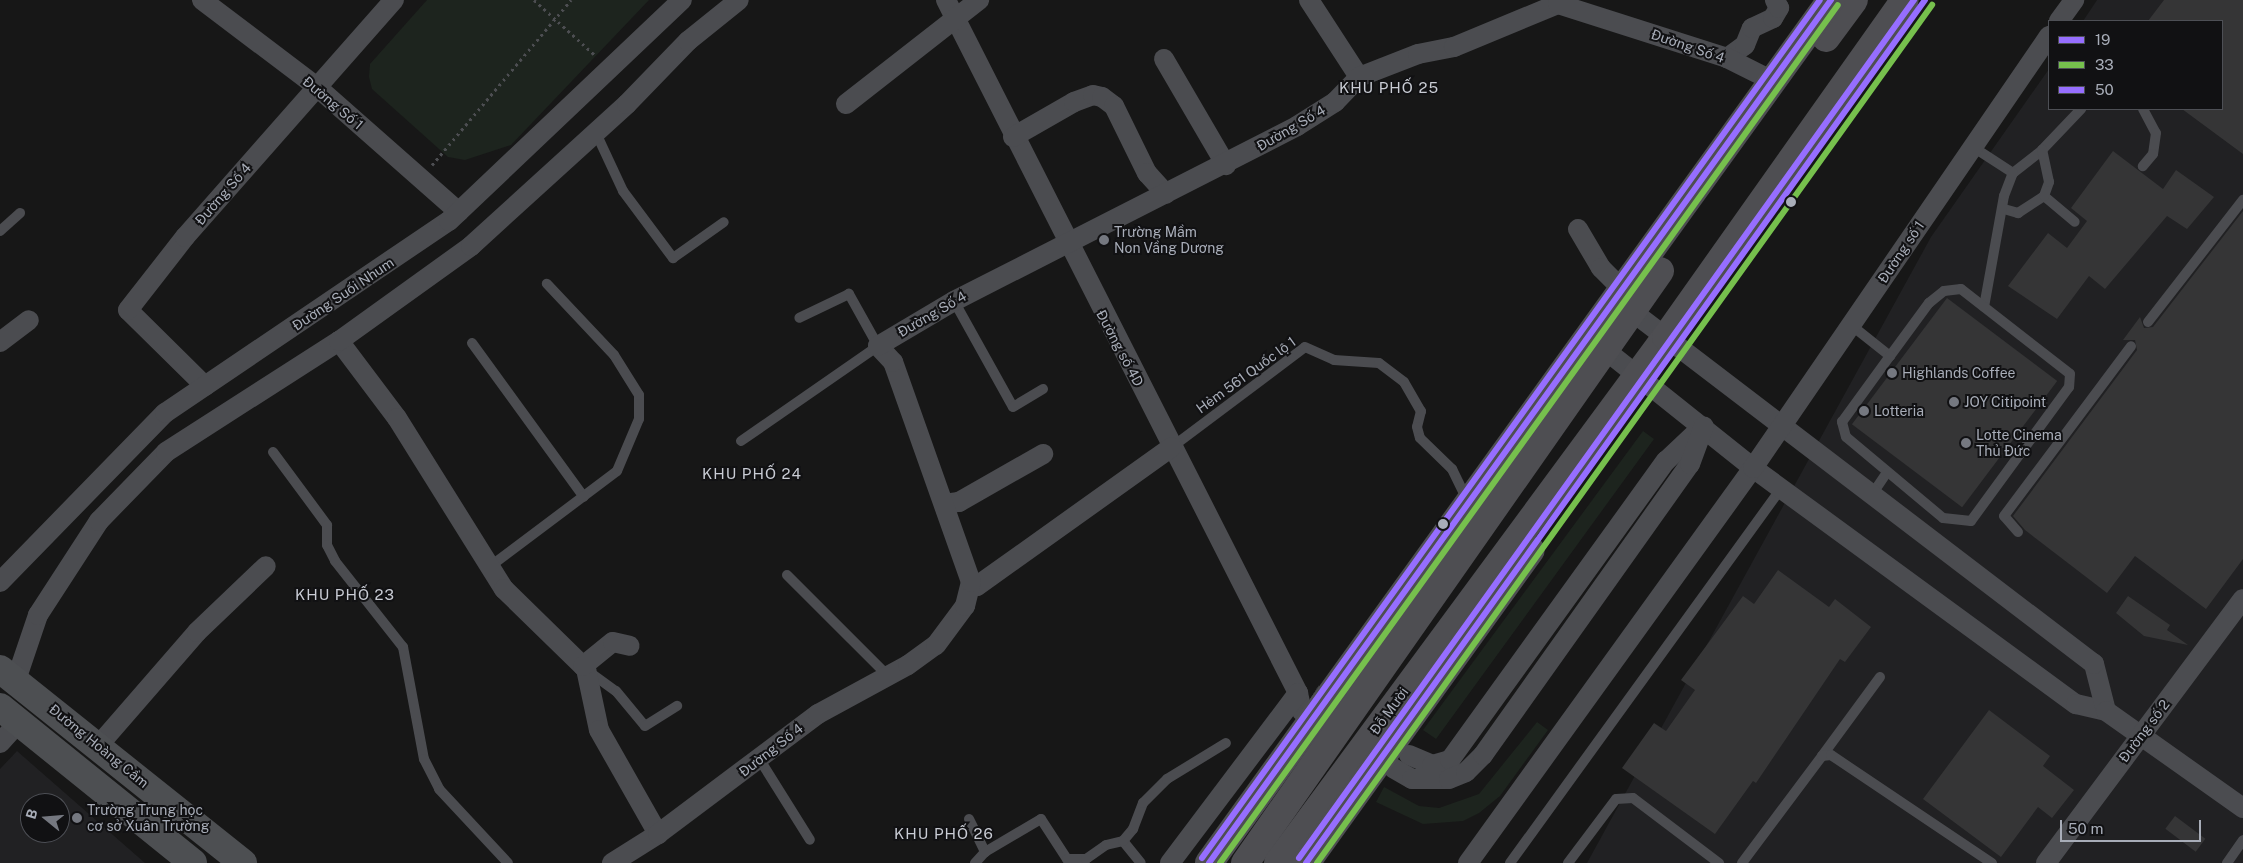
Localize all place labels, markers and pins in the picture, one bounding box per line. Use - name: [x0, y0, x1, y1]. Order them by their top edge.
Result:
- unlabelled marker: [1786, 197, 1796, 207]
- place label: Trường Mầm Non Vầng Dương: [1114, 224, 1224, 256]
- marker: Trường Mầm Non Vầng Dương: [1098, 234, 1110, 246]
- place label: Highlands Coffee: [1902, 365, 2016, 381]
- marker: Highlands Coffee: [1886, 367, 1898, 379]
- place label: JOY Citipoint: [1964, 394, 2046, 410]
- marker: JOY Citipoint: [1948, 396, 1960, 408]
- place label: Lotteria: [1874, 403, 1924, 419]
- marker: Lotteria: [1858, 405, 1870, 417]
- place label: Lotte Cinema Thủ Đức: [1976, 427, 2062, 460]
- marker: Lotte Cinema Thủ Đức: [1960, 437, 1972, 449]
- unlabelled marker: [1438, 519, 1448, 529]
- place label: Trường Trung học cơ sở Xuân Trường: [87, 802, 209, 834]
- marker: Trường Trung học cơ sở Xuân Trường: [71, 812, 83, 824]

